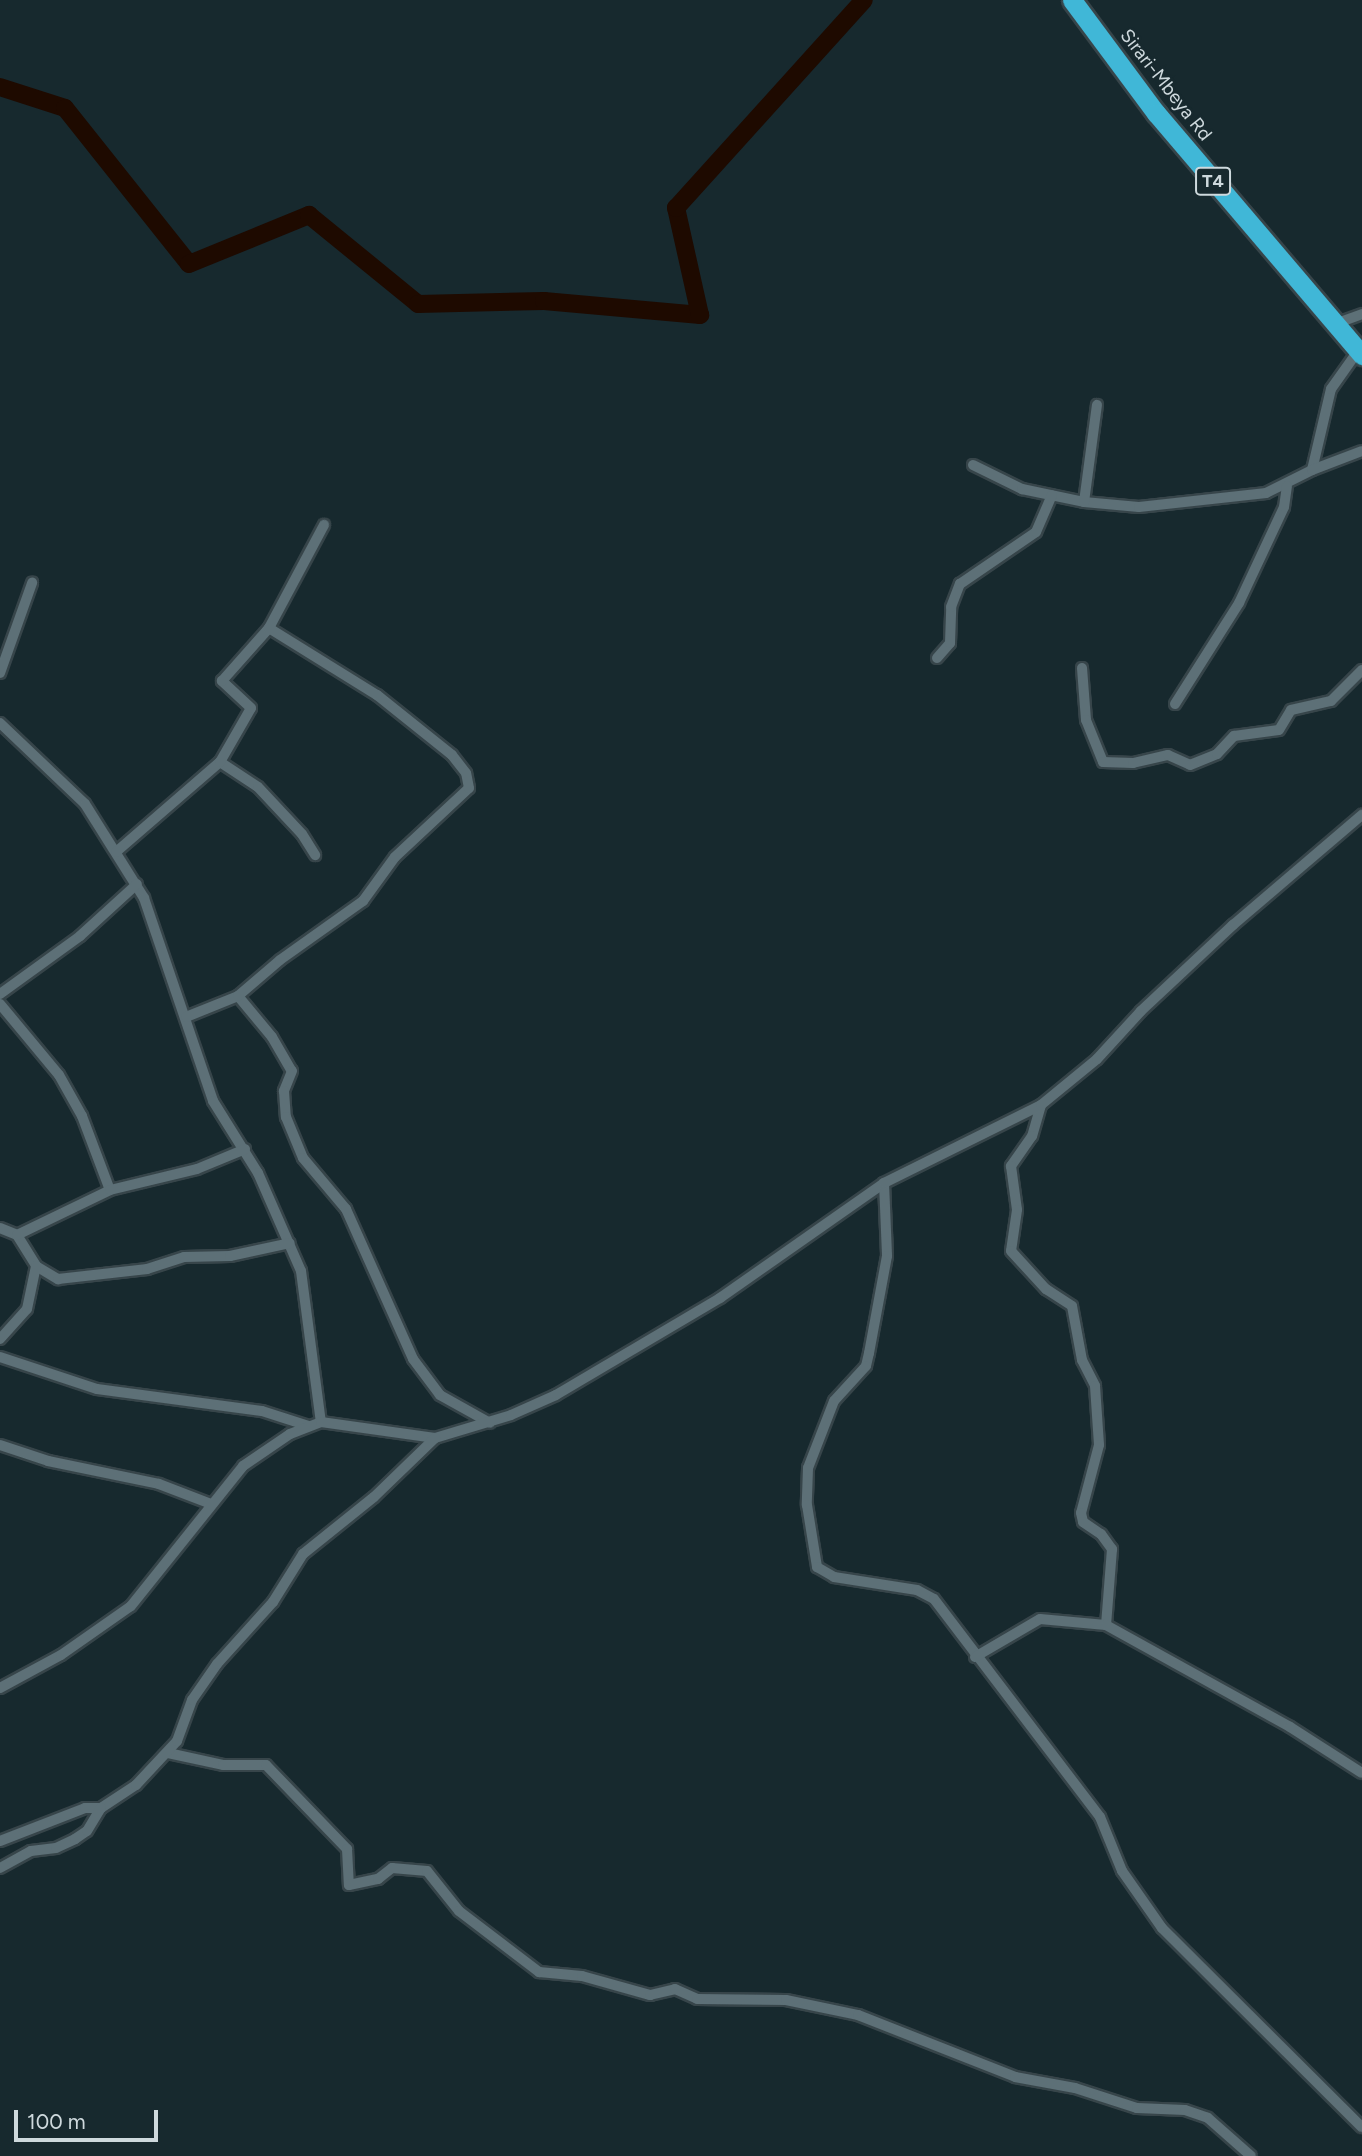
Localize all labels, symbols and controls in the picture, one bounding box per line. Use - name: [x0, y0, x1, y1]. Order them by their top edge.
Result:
- street label: Sirari-Mbeya Rd: [1115, 25, 1217, 145]
- road number: T4: [1194, 166, 1232, 196]
- scale bar: [18, 2096, 161, 2140]
- text: 100 m: [27, 2109, 86, 2134]

